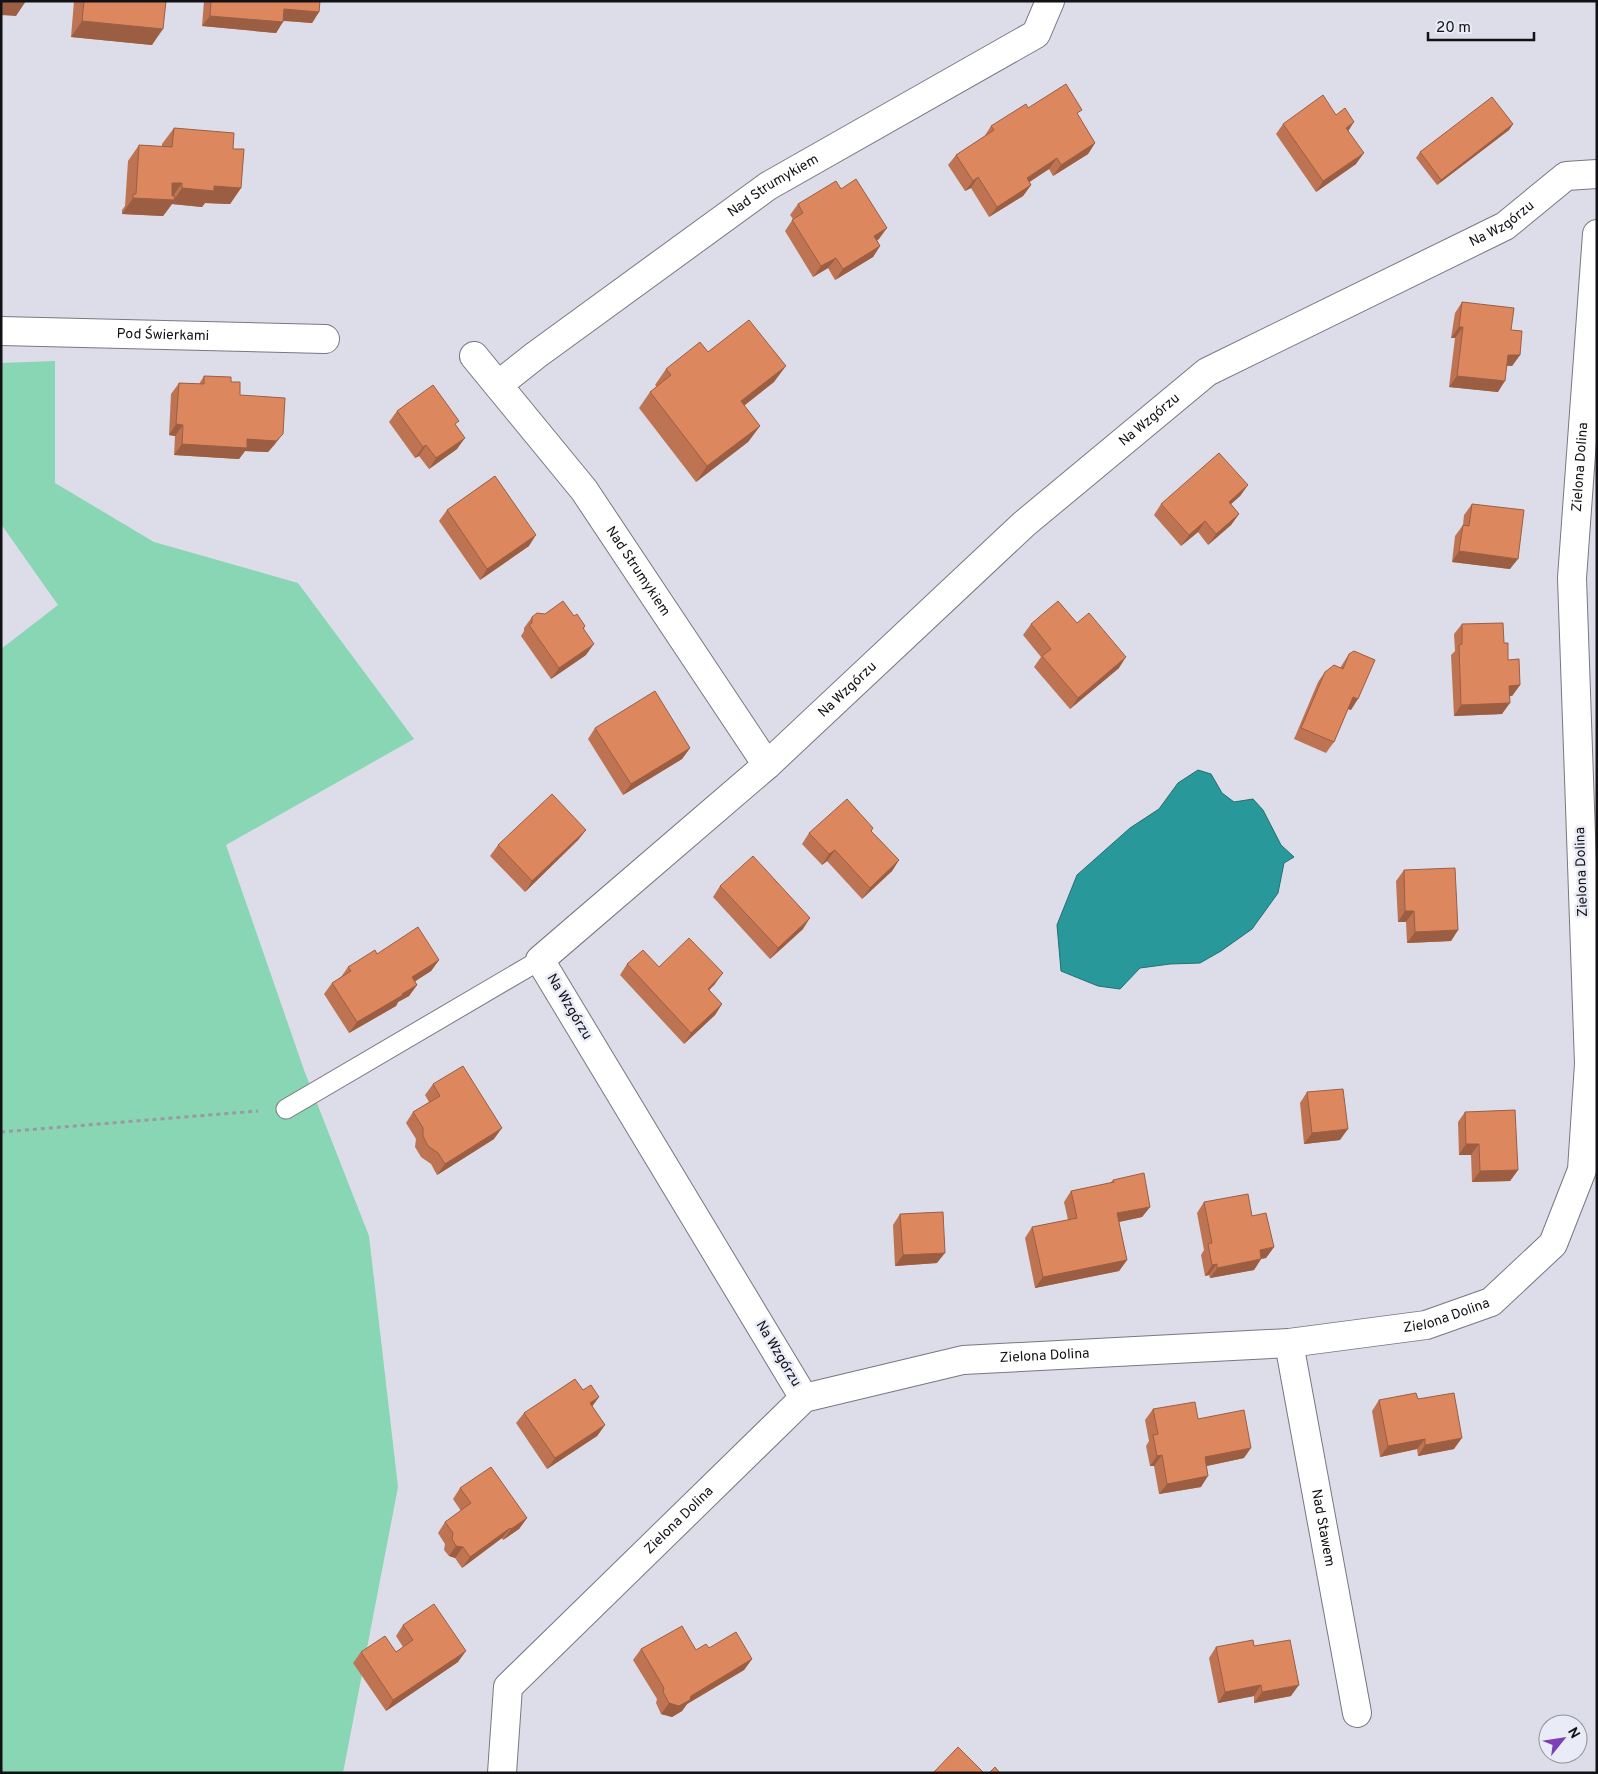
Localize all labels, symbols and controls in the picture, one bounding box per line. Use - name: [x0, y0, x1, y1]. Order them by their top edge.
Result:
- scale bar: [1428, 10, 1534, 42]
- text: 20 m: [1436, 19, 1471, 38]
- street label: Nad Strumykiem: [725, 151, 822, 221]
- street label: Na Wzgórzu: [1466, 197, 1538, 251]
- street label: Pod Świerkami: [116, 325, 210, 345]
- street label: Na Wzgórzu: [1115, 390, 1183, 450]
- street label: Zielona Dolina: [1568, 422, 1592, 513]
- street label: Nad Strumykiem: [602, 523, 674, 619]
- street label: Na Wzgórzu: [815, 658, 880, 721]
- street label: Zielona Dolina: [1572, 827, 1592, 917]
- street label: Na Wzgórzu: [543, 971, 595, 1043]
- street label: Zielona Dolina: [1402, 1295, 1492, 1336]
- street label: Na Wzgórzu: [752, 1318, 804, 1390]
- street label: Zielona Dolina: [999, 1345, 1090, 1367]
- street label: Zielona Dolina: [641, 1483, 717, 1558]
- street label: Nad Stawem: [1308, 1488, 1338, 1568]
- north arrow: [1538, 1714, 1588, 1764]
- text: N: [1563, 1725, 1583, 1742]

